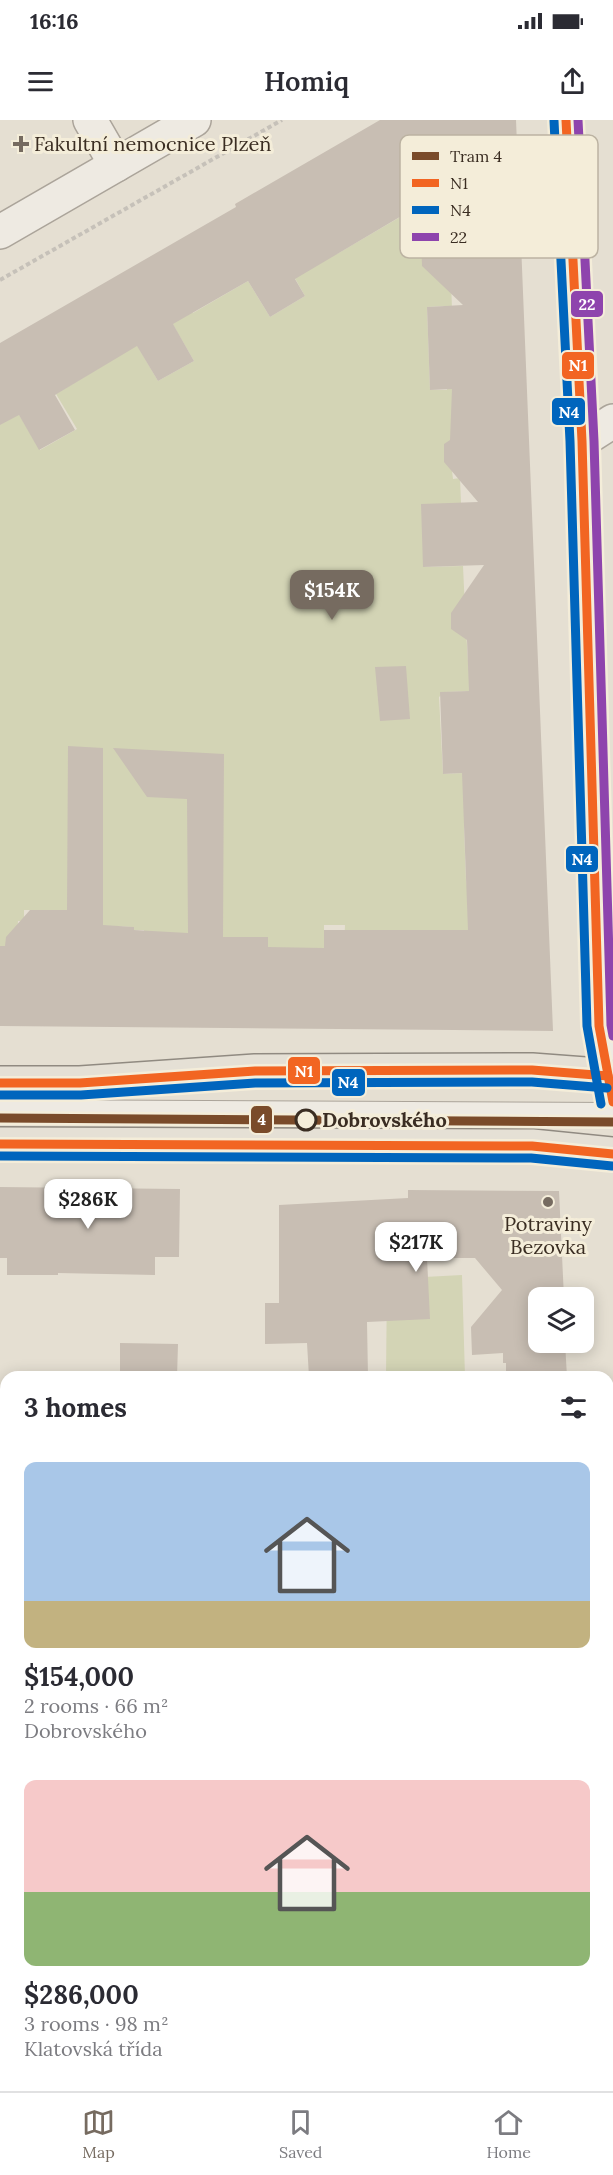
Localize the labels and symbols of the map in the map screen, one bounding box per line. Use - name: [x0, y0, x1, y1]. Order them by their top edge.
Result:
- place label: Fakultní nemocnice Plzeň: [34, 131, 271, 156]
- marker: Fakultní nemocnice Plzeň: [12, 135, 30, 153]
- legend: [400, 135, 598, 258]
- text: Tram 4: [450, 146, 503, 166]
- text: N1: [450, 173, 468, 193]
- text: N4: [450, 200, 471, 220]
- text: 22: [450, 227, 467, 247]
- line badge: 22: [570, 290, 604, 318]
- text: 22: [578, 294, 596, 314]
- line badge: N1: [561, 351, 595, 380]
- text: N1: [569, 355, 587, 375]
- line badge: N4: [551, 397, 586, 426]
- text: N4: [558, 402, 580, 422]
- pin: $154K: [290, 570, 374, 621]
- line badge: N4: [565, 845, 599, 873]
- text: N4: [571, 849, 593, 869]
- line badge: N1: [287, 1056, 321, 1085]
- text: N1: [295, 1061, 313, 1081]
- line badge: N4: [331, 1068, 366, 1097]
- text: N4: [337, 1072, 359, 1092]
- line badge: 4: [250, 1105, 273, 1134]
- place label: Dobrovského: [322, 1107, 447, 1132]
- text: 4: [258, 1109, 267, 1129]
- marker: Dobrovského: [295, 1109, 317, 1131]
- pin: $286K: [46, 1179, 130, 1230]
- marker: Potraviny Bezovka: [541, 1195, 555, 1209]
- place label: Potraviny Bezovka: [504, 1211, 593, 1259]
- pin: $217K: [374, 1222, 458, 1273]

